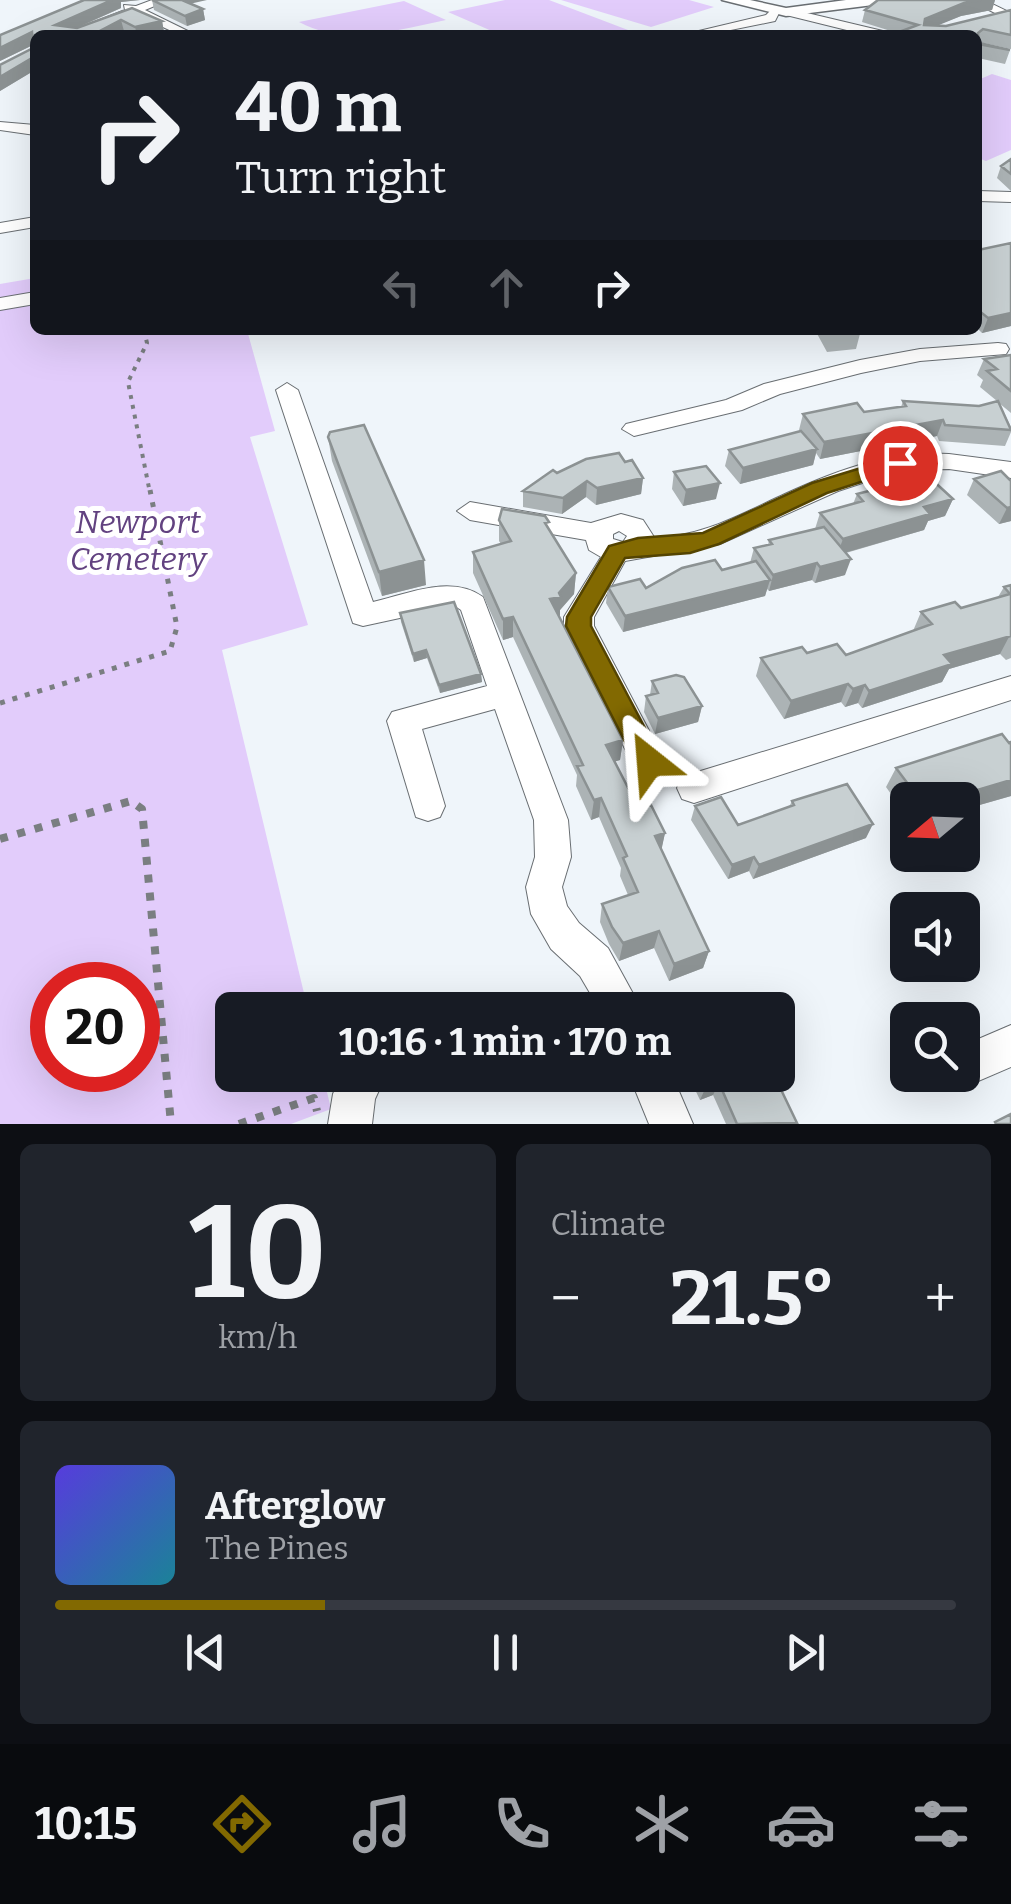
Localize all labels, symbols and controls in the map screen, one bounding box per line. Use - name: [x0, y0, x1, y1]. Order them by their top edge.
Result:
- text: 40 m: [235, 66, 401, 150]
- icon: right: [70, 70, 200, 200]
- text: Turn right: [235, 151, 447, 205]
- icon: left: [374, 260, 429, 315]
- icon: ahead: [479, 260, 534, 315]
- icon: right: [584, 260, 639, 315]
- pin: [858, 421, 943, 506]
- icon: arrive: [873, 436, 928, 491]
- park label: Newport Cemetery: [70, 503, 208, 578]
- position arrow: [598, 710, 702, 814]
- north arrow: [890, 782, 980, 872]
- map controls: [890, 782, 980, 1092]
- button: sound: [890, 892, 980, 982]
- speed limit sign: 20: [30, 962, 160, 1092]
- button: search: [890, 1002, 980, 1092]
- text: 10:16 · 1 min · 170 m: [339, 1019, 671, 1065]
- text: 10: [188, 1175, 327, 1331]
- text: Climate: [551, 1205, 666, 1243]
- text: 21.5°: [670, 1254, 836, 1344]
- text: −: [551, 1266, 581, 1332]
- text: +: [925, 1266, 956, 1332]
- text: km/h: [218, 1318, 297, 1356]
- text: Afterglow: [205, 1483, 385, 1529]
- text: The Pines: [205, 1529, 349, 1567]
- icon: previous: [178, 1625, 233, 1680]
- icon: pause: [478, 1625, 533, 1680]
- icon: next: [778, 1625, 833, 1680]
- icon: directions: [207, 1789, 277, 1859]
- icon: music: [347, 1789, 417, 1859]
- icon: phone: [487, 1789, 557, 1859]
- icon: climate: [627, 1789, 697, 1859]
- icon: car: [766, 1789, 836, 1859]
- icon: filters: [906, 1789, 976, 1859]
- text: 10:15: [35, 1797, 137, 1851]

